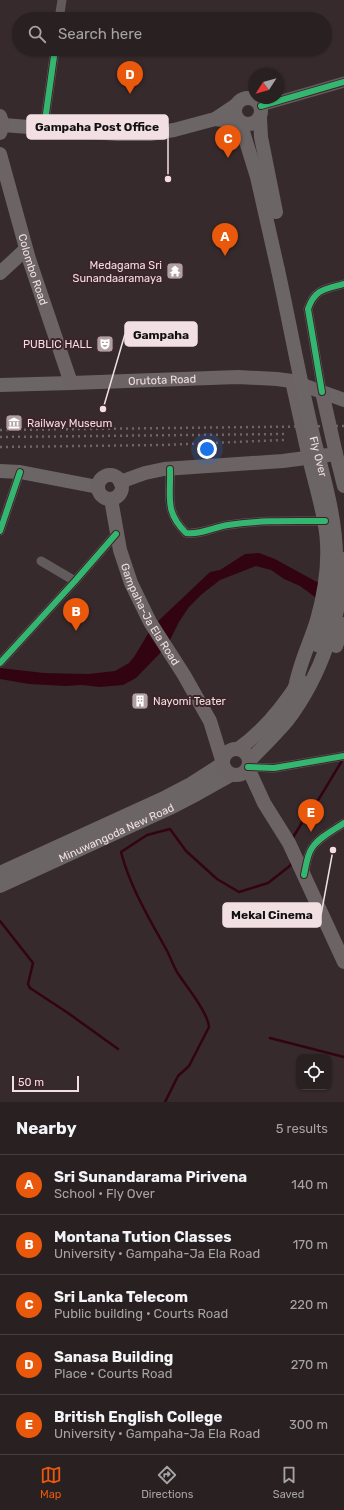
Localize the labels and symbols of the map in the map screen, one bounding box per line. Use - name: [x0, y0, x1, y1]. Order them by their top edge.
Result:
- pin: D: [117, 61, 143, 94]
- north arrow: [248, 68, 284, 104]
- callout: Gampaha Post Office: [27, 115, 168, 139]
- text: Gampaha Post Office: [35, 120, 159, 134]
- pin: C: [215, 125, 241, 158]
- pin: A: [212, 223, 238, 256]
- street label: Colombo Road: [16, 232, 51, 307]
- place label: Medagama Sri Sunandaaramaya: [73, 259, 162, 285]
- temple icon: Medagama Sri Sunandaaramaya: [165, 261, 185, 281]
- callout: Gampaha: [125, 322, 197, 346]
- text: Gampaha: [133, 328, 189, 342]
- theatre icon: PUBLIC HALL: [95, 334, 115, 354]
- place label: PUBLIC HALL: [23, 338, 92, 351]
- street label: Orutota Road: [128, 372, 196, 387]
- museum icon: Railway Museum: [4, 413, 24, 433]
- place label: Railway Museum: [27, 417, 112, 430]
- street label: Fly Over: [307, 435, 330, 479]
- your location: [197, 439, 217, 459]
- street label: Gampaha-Ja Ela Road: [118, 561, 182, 668]
- pin: B: [63, 598, 89, 631]
- building icon: Nayomi Teater: [130, 691, 150, 711]
- place label: Nayomi Teater: [153, 695, 227, 708]
- pin: E: [298, 799, 324, 832]
- street label: Minuwangoda New Road: [57, 801, 176, 865]
- callout: Mekal Cinema: [223, 903, 321, 927]
- text: Mekal Cinema: [231, 908, 313, 922]
- scale bar: [12, 1074, 79, 1093]

